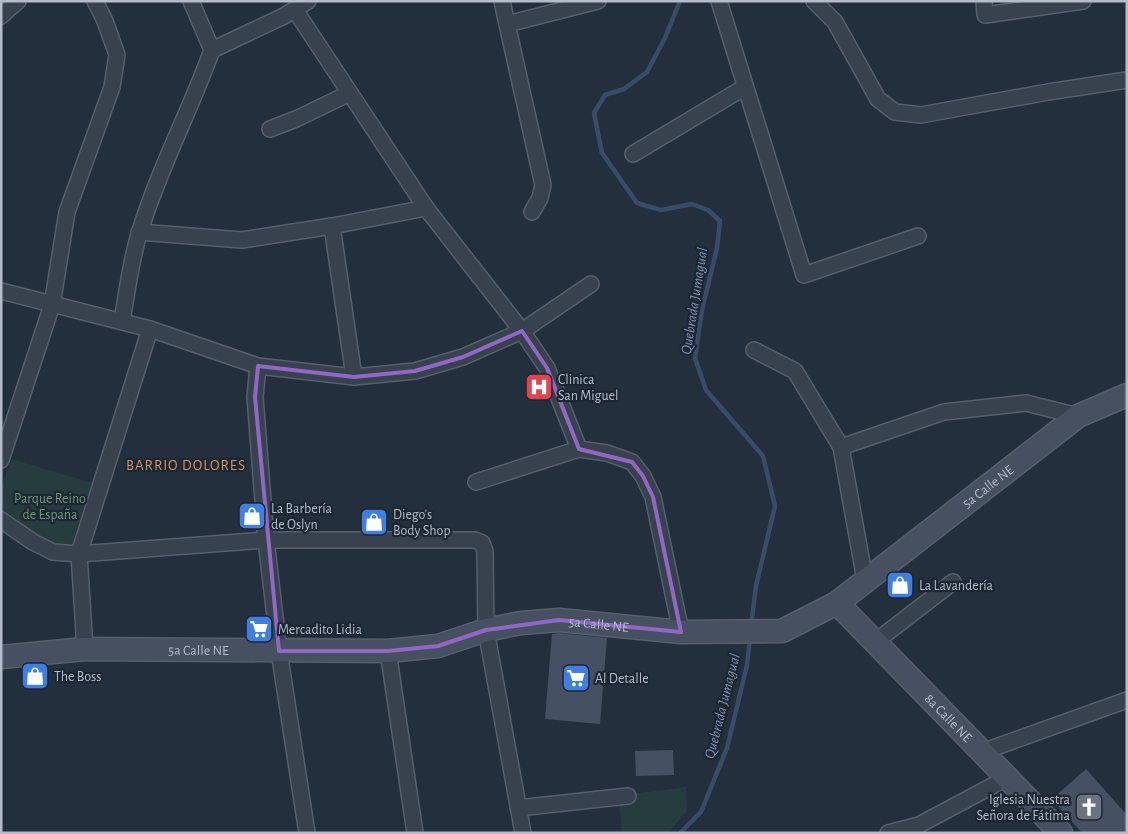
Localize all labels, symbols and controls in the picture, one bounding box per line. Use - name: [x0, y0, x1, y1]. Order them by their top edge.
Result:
- water label: Quebrada Jumagual: [679, 246, 710, 356]
- hospital icon: Clinica San Miguel: [524, 372, 554, 402]
- place label: Clinica San Miguel: [558, 373, 618, 403]
- district label: BARRIO DOLORES: [126, 458, 246, 473]
- street label: 5a Calle NE: [960, 463, 1017, 511]
- park label: Parque Reino de España: [14, 492, 86, 522]
- shop icon: La Barbería de Oslyn: [237, 501, 267, 531]
- place label: La Barbería de Oslyn: [271, 502, 333, 532]
- shop icon: Diego's Body Shop: [359, 507, 389, 537]
- place label: Diego's Body Shop: [393, 508, 451, 538]
- shop icon: La Lavandería: [885, 570, 915, 600]
- place label: La Lavandería: [919, 579, 994, 593]
- supermarket icon: Mercadito Lidia: [244, 614, 274, 644]
- street label: 5a Calle NE: [568, 615, 630, 635]
- place label: Mercadito Lidia: [278, 623, 362, 637]
- street label: 5a Calle NE: [168, 644, 229, 658]
- water label: Quebrada Jumagual: [702, 652, 743, 760]
- shop icon: The Boss: [20, 661, 50, 691]
- supermarket icon: Al Detalle: [561, 663, 591, 693]
- place label: The Boss: [54, 670, 101, 684]
- place label: Al Detalle: [595, 672, 649, 686]
- street label: 8a Calle NE: [922, 692, 974, 745]
- church icon: Iglesia Nuestra Señora de Fátima: [1074, 792, 1104, 822]
- place label: Iglesia Nuestra Señora de Fátima: [976, 793, 1071, 823]

